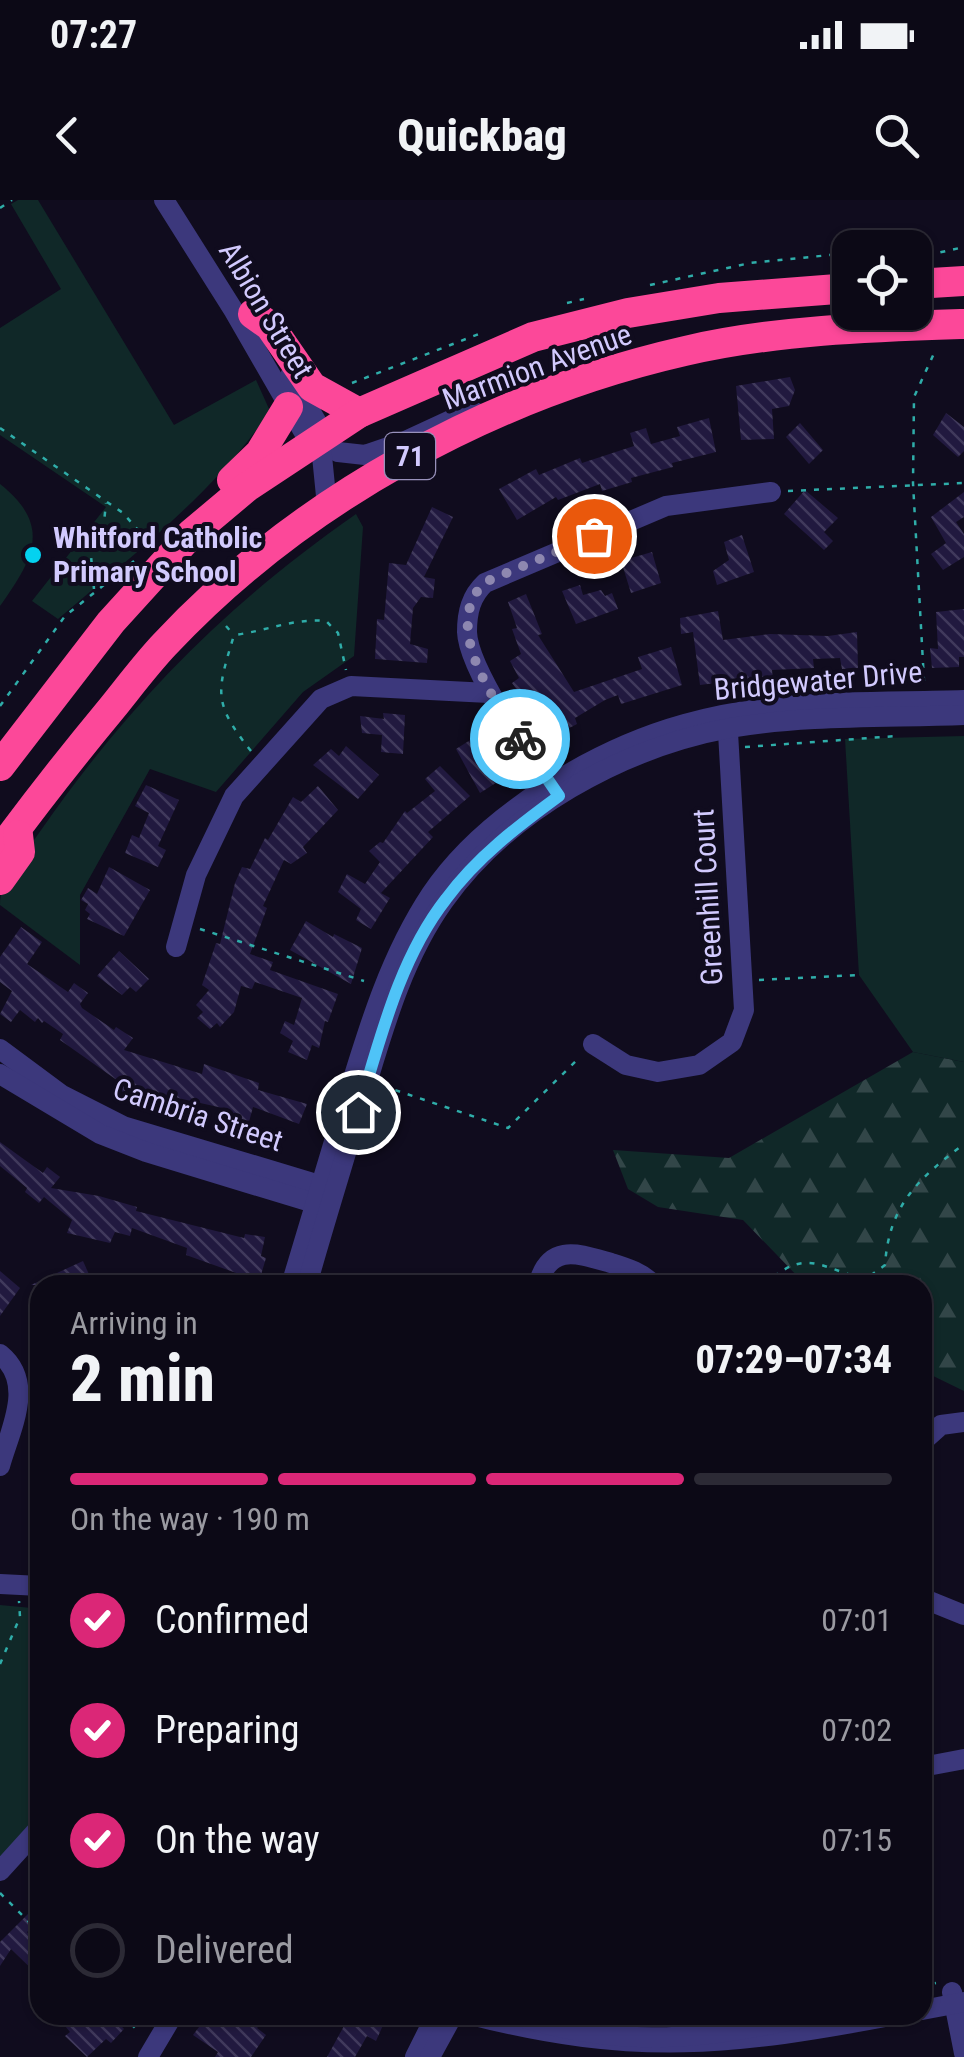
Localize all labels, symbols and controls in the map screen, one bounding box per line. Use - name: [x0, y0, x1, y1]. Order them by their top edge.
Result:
- text: 07:27: [50, 13, 137, 57]
- icon: back: [40, 108, 95, 163]
- icon: search: [869, 108, 924, 163]
- text: Quickbag: [397, 109, 567, 162]
- map controls: [832, 230, 932, 330]
- button: locate: [832, 230, 932, 330]
- street label: Albion Street: [212, 235, 321, 384]
- street label: Marmion Avenue: [438, 316, 636, 417]
- road number: 71: [385, 433, 435, 479]
- pin: [552, 494, 637, 579]
- icon: bag: [567, 509, 622, 564]
- place label: Whitford Catholic Primary School: [53, 520, 262, 589]
- marker: Whitford Catholic Primary School: [22, 544, 44, 566]
- street label: Bridgewater Drive: [712, 654, 923, 707]
- courier: [470, 689, 570, 789]
- icon: bike: [493, 712, 548, 767]
- street label: Greenhill Court: [685, 808, 730, 986]
- pin: [316, 1070, 401, 1155]
- street label: Cambria Street: [109, 1071, 287, 1158]
- icon: home: [331, 1085, 386, 1140]
- text: Arriving in: [70, 1304, 198, 1342]
- text: 07:29–07:34: [695, 1338, 892, 1382]
- text: 2 min: [70, 1341, 215, 1417]
- text: On the way · 190 m: [70, 1500, 310, 1538]
- icon: check: [70, 1593, 125, 1648]
- text: Confirmed: [155, 1598, 310, 1642]
- text: 07:01: [821, 1601, 892, 1639]
- icon: check: [70, 1703, 125, 1758]
- text: Preparing: [155, 1708, 300, 1752]
- text: 07:02: [821, 1711, 892, 1749]
- icon: check: [70, 1813, 125, 1868]
- text: On the way: [155, 1818, 320, 1862]
- text: 07:15: [821, 1821, 892, 1859]
- text: Delivered: [155, 1928, 294, 1972]

